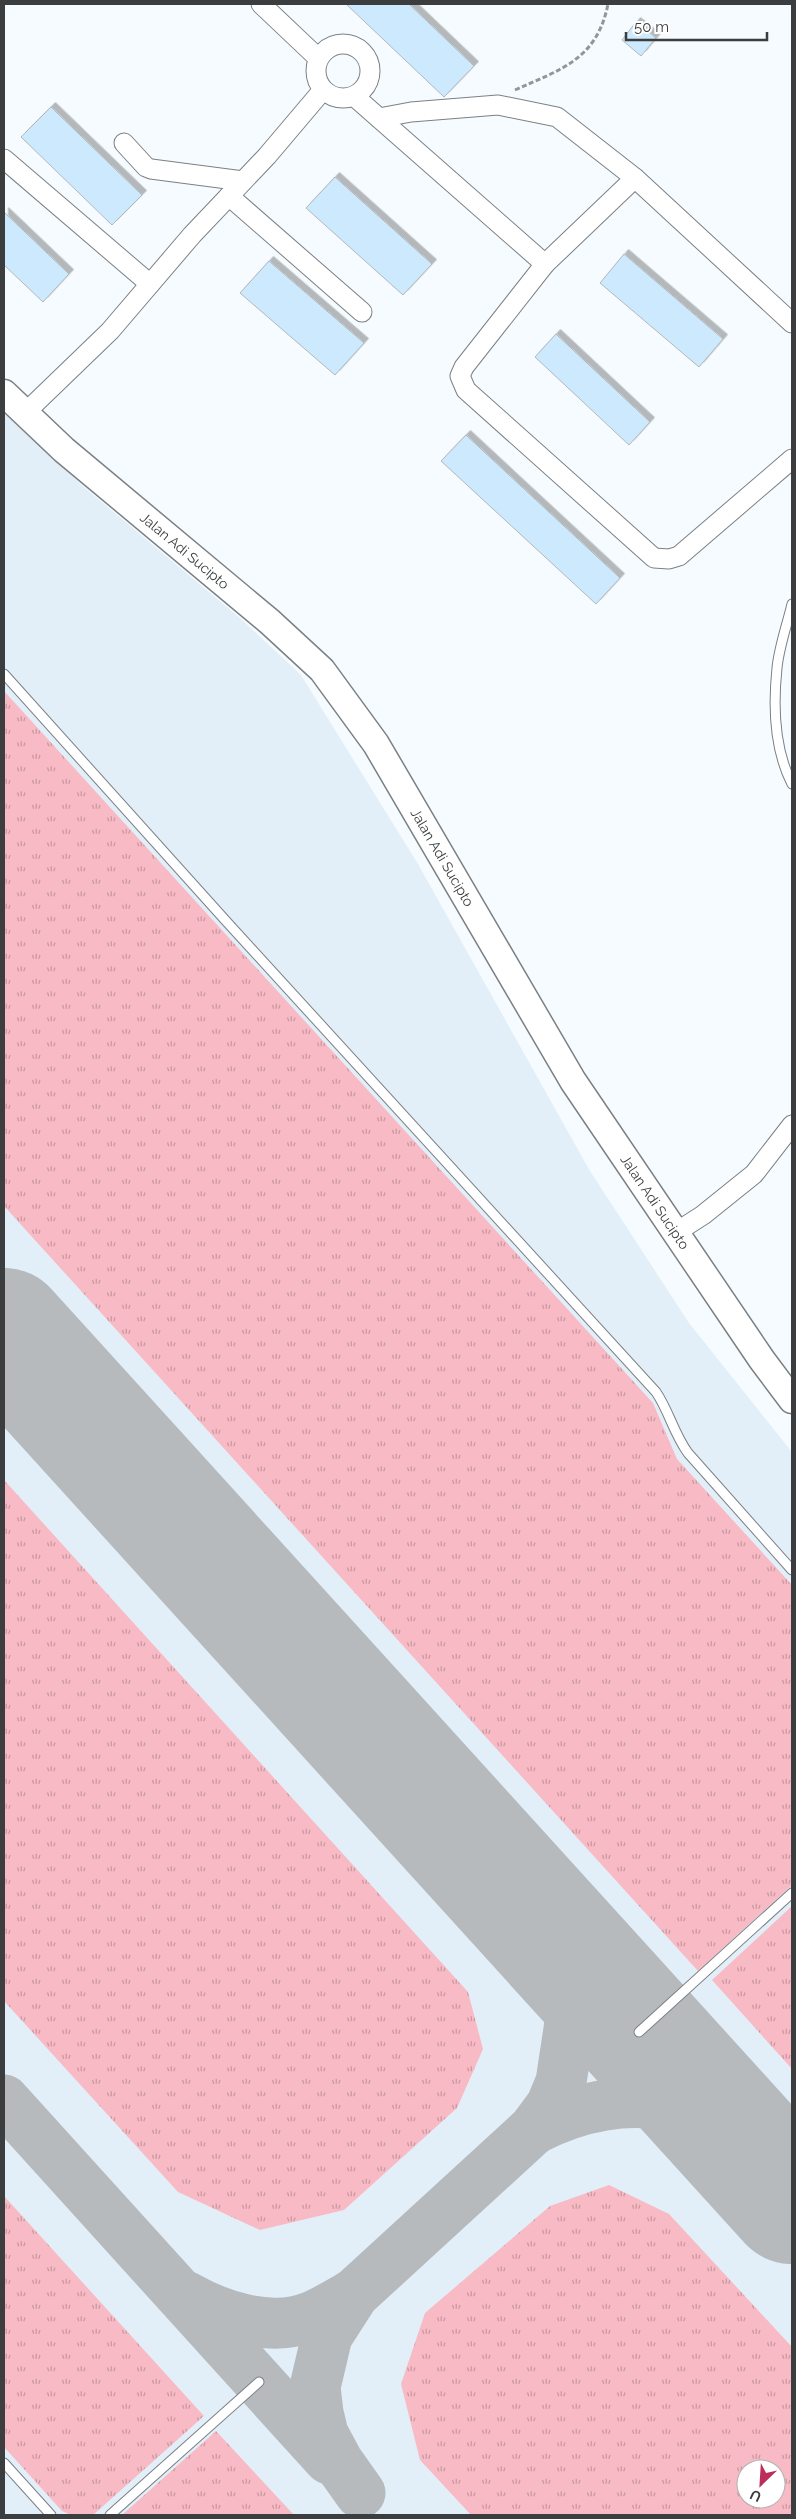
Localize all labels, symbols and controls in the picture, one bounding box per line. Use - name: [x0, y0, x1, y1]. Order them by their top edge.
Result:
- scale bar: [626, 10, 767, 42]
- text: 50 m: [634, 18, 669, 36]
- street label: Jalan Adi Sucipto: [137, 509, 232, 592]
- street label: Jalan Adi Sucipto: [408, 806, 477, 909]
- street label: Jalan Adi Sucipto: [617, 1152, 693, 1252]
- north arrow: [736, 2459, 786, 2509]
- text: U: [747, 2486, 764, 2505]

